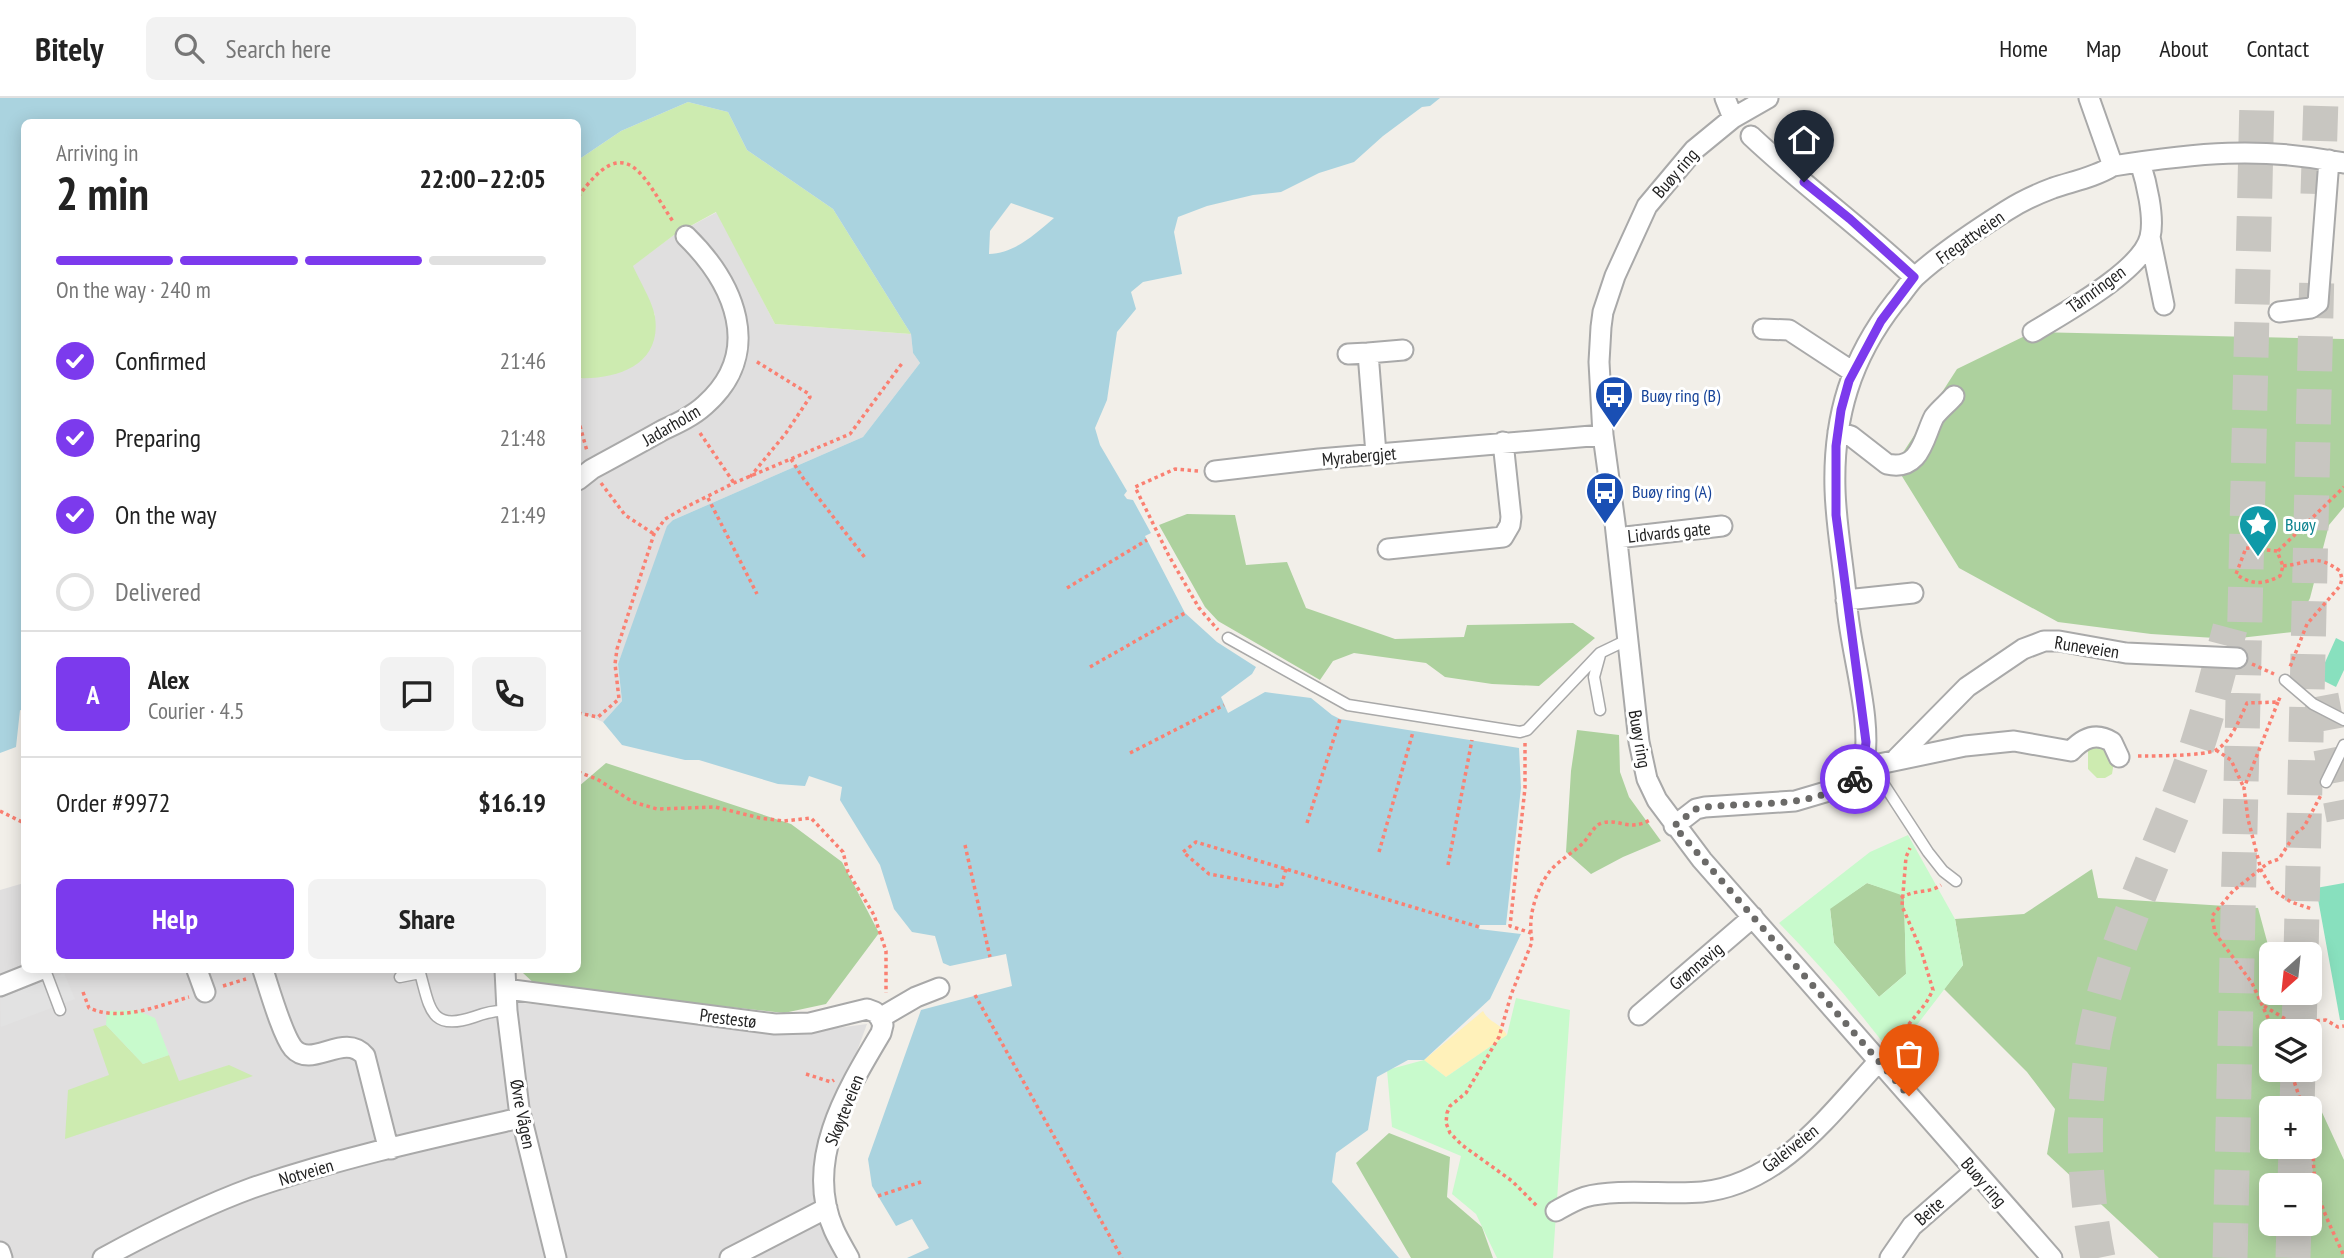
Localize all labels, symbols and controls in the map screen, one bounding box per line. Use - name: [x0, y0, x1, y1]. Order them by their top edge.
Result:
- search box: [146, 17, 636, 80]
- text: Bitely: [35, 27, 104, 70]
- icon: search: [170, 29, 208, 67]
- text: Search here: [226, 32, 331, 65]
- text: Home: [1999, 33, 2048, 64]
- text: Map: [2086, 33, 2121, 64]
- text: About: [2159, 33, 2208, 64]
- text: Contact: [2246, 33, 2309, 64]
- pin: [1774, 110, 1834, 182]
- icon: home: [1785, 121, 1823, 159]
- text: Arriving in: [56, 138, 138, 167]
- street label: Buøy ring: [1647, 143, 1703, 203]
- text: 22:00–22:05: [419, 162, 546, 195]
- text: 2 min: [56, 163, 149, 223]
- street label: Fregattveien: [1931, 205, 2009, 269]
- street label: Tårnringen: [2062, 260, 2130, 318]
- text: On the way · 240 m: [56, 275, 211, 304]
- icon: check: [56, 342, 94, 380]
- text: Confirmed: [115, 344, 206, 377]
- text: 21:46: [500, 346, 546, 375]
- bus stop icon: Buøy ring (B): [1593, 374, 1635, 429]
- place label: Buøy ring (B): [1641, 384, 1721, 407]
- street label: Jadarholm: [637, 399, 704, 451]
- icon: check: [56, 419, 94, 457]
- text: Preparing: [115, 421, 201, 454]
- text: 21:48: [500, 423, 546, 452]
- street label: Myrabergjet: [1321, 441, 1397, 471]
- bus stop icon: Buøy ring (A): [1584, 470, 1626, 525]
- place label: Buøy ring (A): [1632, 480, 1712, 503]
- icon: check: [56, 496, 94, 534]
- text: On the way: [115, 498, 217, 531]
- text: 21:49: [500, 500, 546, 529]
- place icon: Buøy: [2237, 503, 2279, 558]
- place label: Buøy: [2285, 513, 2316, 536]
- street label: Lidvards gate: [1626, 516, 1712, 548]
- text: Delivered: [115, 575, 201, 608]
- street label: Runeveien: [2053, 631, 2121, 663]
- button: chat: [380, 657, 454, 731]
- button: phone: [472, 657, 546, 731]
- text: Alex: [148, 663, 189, 696]
- text: A: [86, 678, 100, 711]
- text: Courier · 4.5: [148, 696, 244, 725]
- street label: Buøy ring: [1624, 708, 1656, 770]
- courier: [1820, 744, 1890, 814]
- icon: bike: [1836, 760, 1874, 798]
- text: Order #9972: [56, 786, 171, 819]
- text: $16.19: [478, 786, 546, 819]
- button: Help: [56, 879, 294, 959]
- button: Share: [308, 879, 546, 959]
- street label: Grønnavig: [1664, 937, 1728, 995]
- north arrow: [2259, 942, 2322, 1004]
- map controls: [2259, 942, 2322, 1236]
- street label: Prestestø: [698, 1003, 758, 1033]
- button: layers: [2259, 1019, 2322, 1082]
- pin: [1879, 1024, 1939, 1096]
- icon: bag: [1890, 1035, 1928, 1073]
- street label: Skøyteveien: [819, 1071, 869, 1149]
- street label: Øvre Vågen: [505, 1077, 541, 1151]
- button: +: [2259, 1096, 2322, 1159]
- street label: Galeiveien: [1757, 1119, 1823, 1177]
- street label: Buøy ring: [1956, 1152, 2012, 1212]
- street label: Notveien: [276, 1153, 336, 1191]
- button: −: [2259, 1173, 2322, 1236]
- street label: Beite: [1909, 1192, 1949, 1230]

